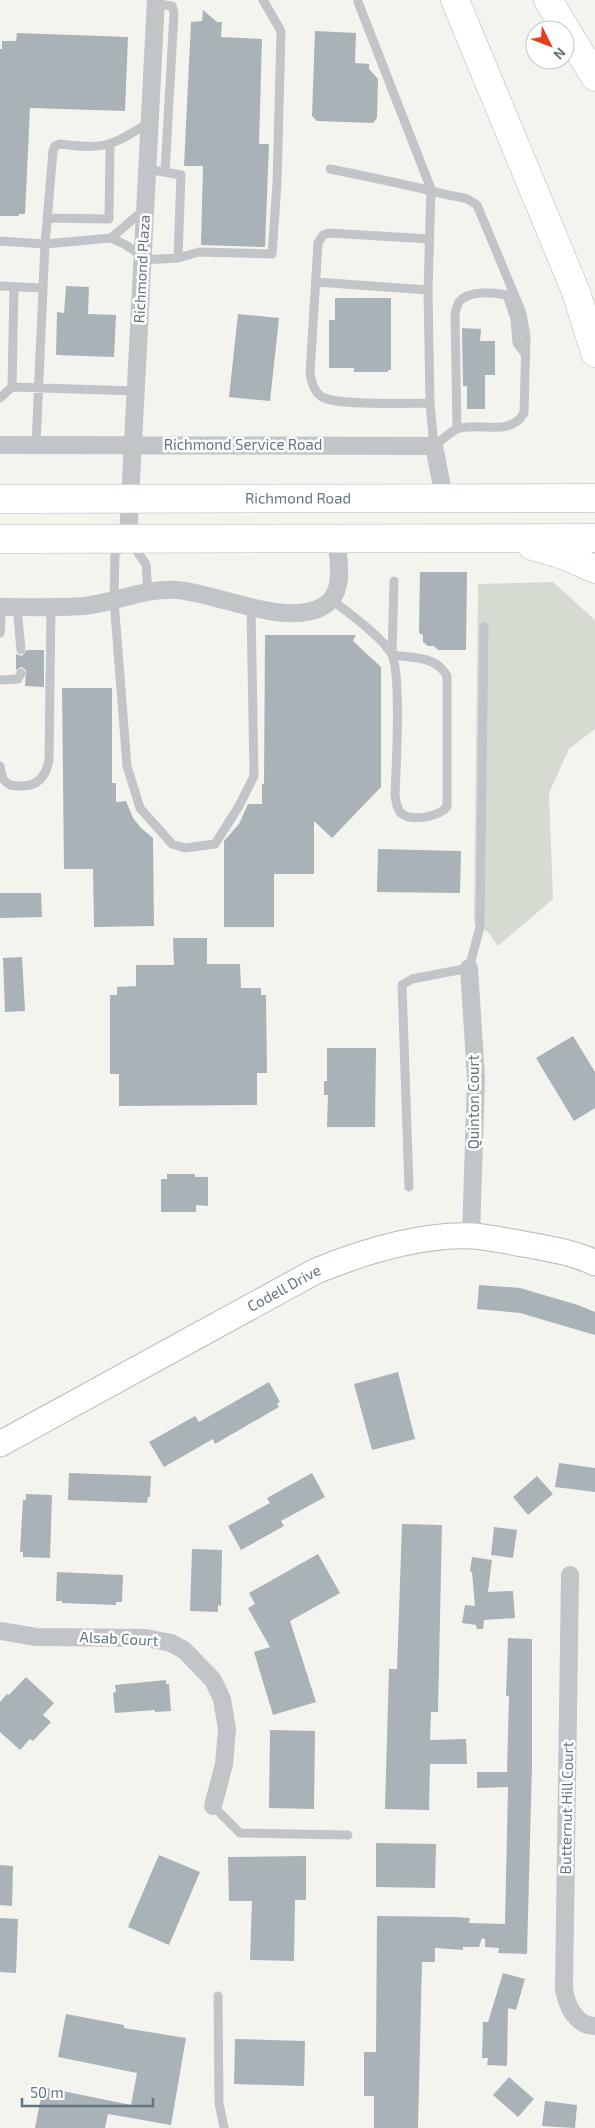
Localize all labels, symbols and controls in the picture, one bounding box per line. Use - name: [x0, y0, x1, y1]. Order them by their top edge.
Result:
- north arrow: [525, 20, 575, 70]
- text: N: [550, 45, 570, 63]
- street label: Richmond Plaza: [129, 214, 153, 324]
- street label: Richmond Service Road: [164, 435, 322, 453]
- street label: Richmond Road: [245, 488, 351, 507]
- street label: Quinton Court: [464, 1054, 483, 1149]
- street label: Codell Drive: [244, 1260, 323, 1315]
- street label: Alsab Court: [79, 1627, 159, 1649]
- street label: Butternut Hill Court: [556, 1741, 576, 1874]
- scale bar: [22, 2076, 154, 2108]
- text: 50 m: [30, 2083, 64, 2101]

